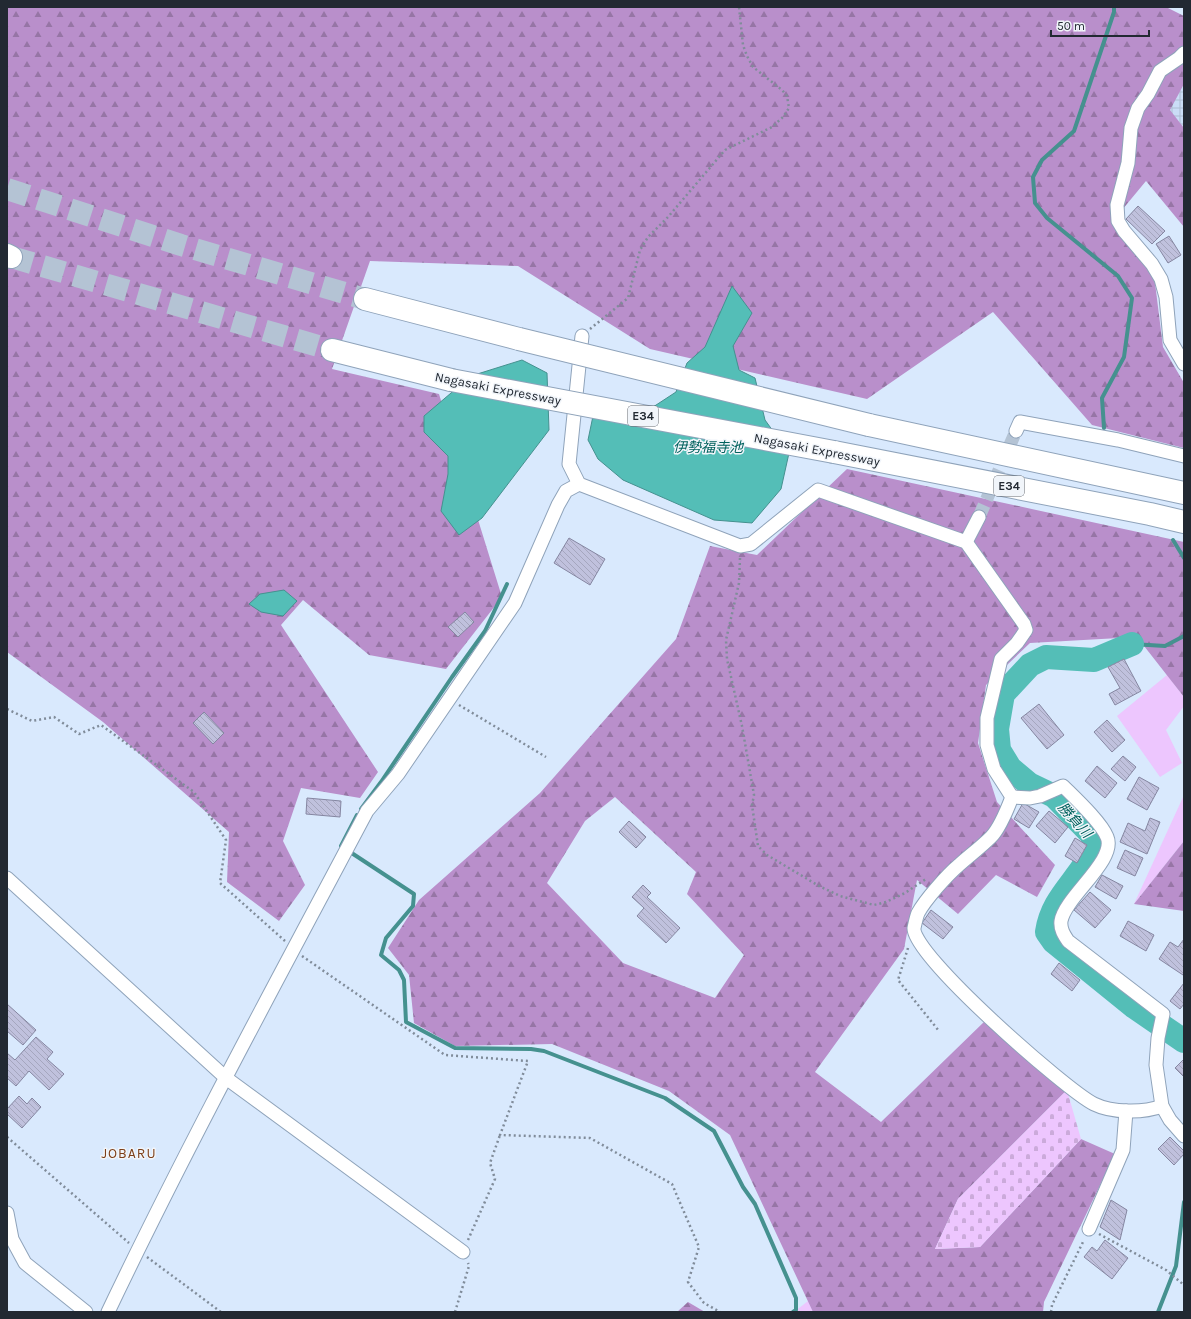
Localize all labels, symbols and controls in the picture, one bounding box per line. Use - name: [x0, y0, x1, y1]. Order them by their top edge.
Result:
- scale bar: [1051, 12, 1149, 38]
- text: 50 m: [1057, 19, 1085, 33]
- street label: Nagasaki Expressway: [434, 369, 562, 408]
- road number: E34: [628, 406, 658, 426]
- street label: Nagasaki Expressway: [753, 430, 881, 469]
- water label: 伊勢福寺池: [673, 439, 745, 456]
- road number: E34: [994, 476, 1024, 496]
- water label: 勝負川: [1054, 799, 1096, 843]
- district label: JOBARU: [101, 1145, 157, 1162]

